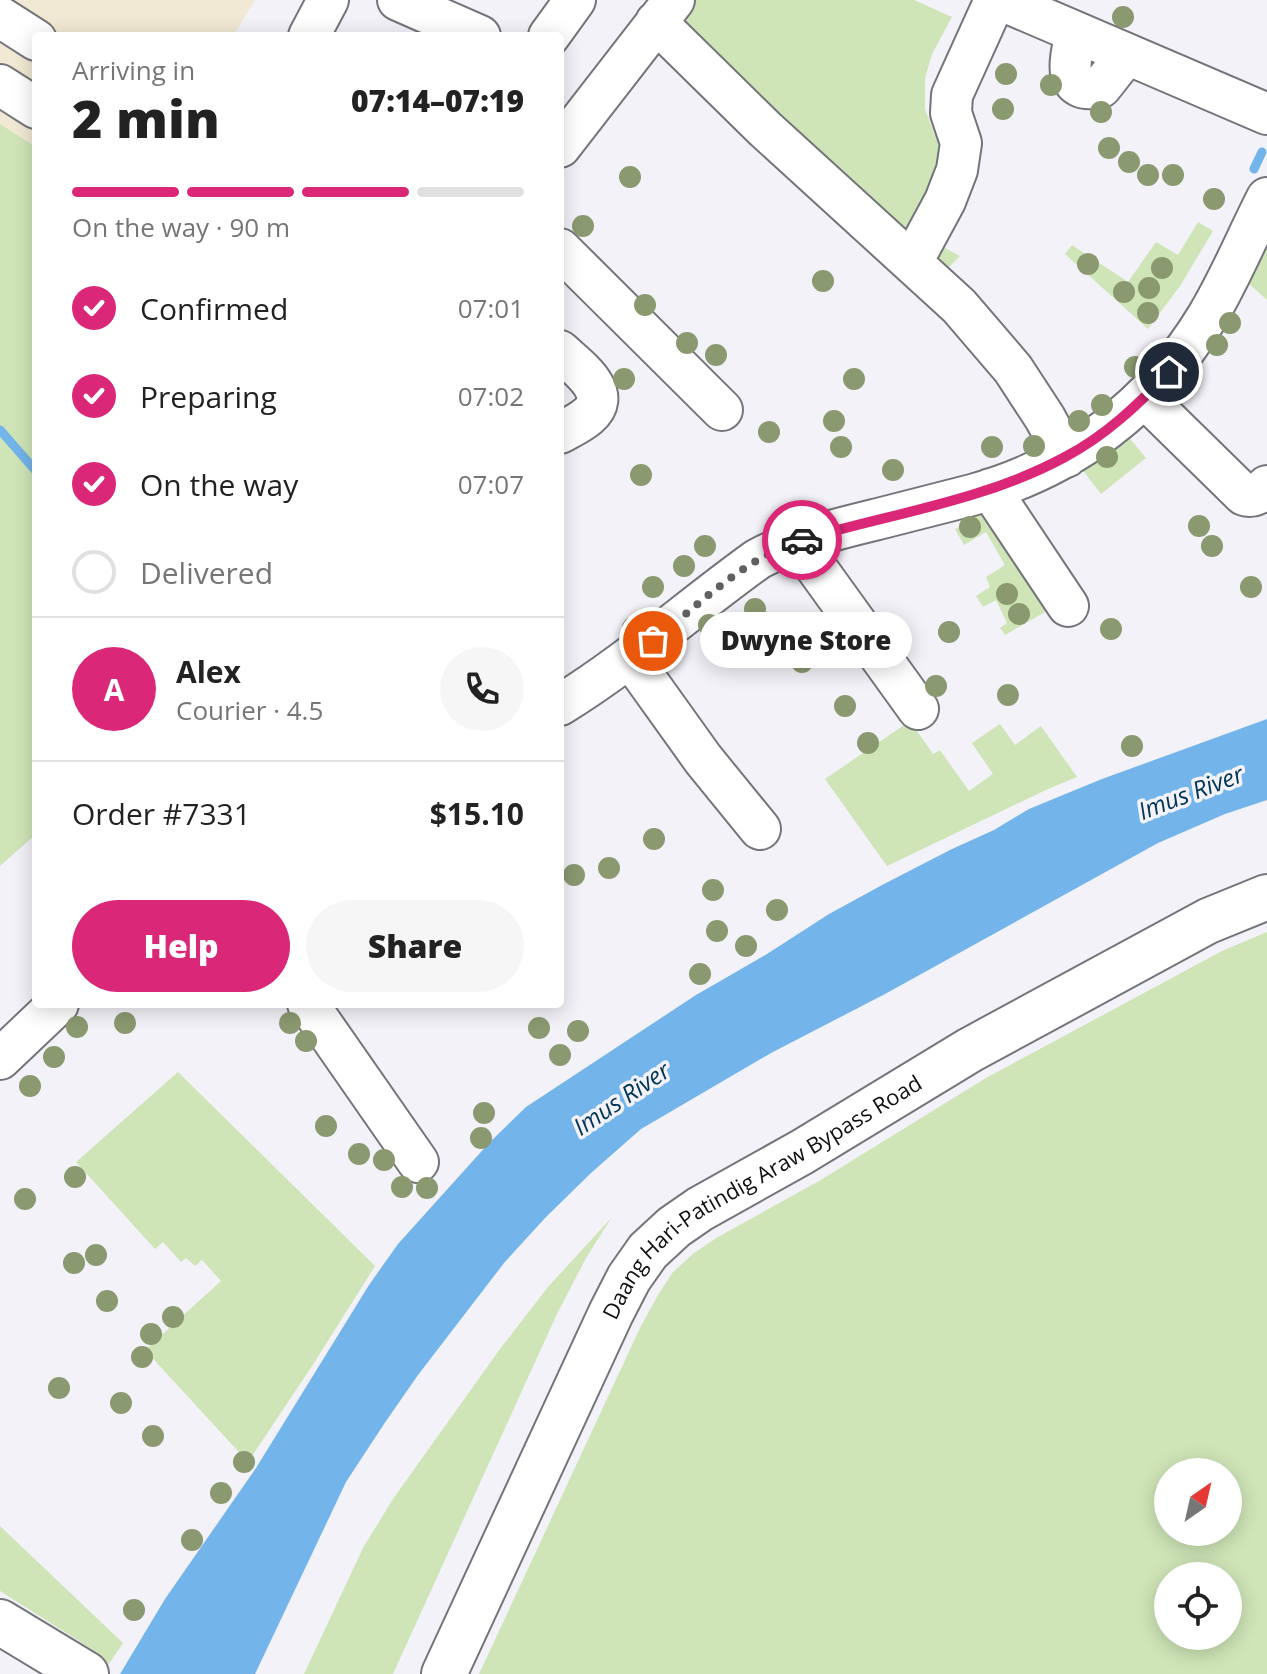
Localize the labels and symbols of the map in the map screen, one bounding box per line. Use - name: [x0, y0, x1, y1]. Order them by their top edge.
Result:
- pin: [1135, 338, 1203, 406]
- courier: [762, 500, 842, 580]
- pin: [619, 607, 687, 675]
- callout: Dwyne Store: [701, 613, 913, 669]
- water label: Imus River: [1133, 756, 1249, 827]
- water label: Imus River: [566, 1052, 677, 1142]
- street label: Daang Hari-Patindig Araw Bypass Road: [594, 1067, 927, 1324]
- north arrow: [1154, 1458, 1242, 1546]

